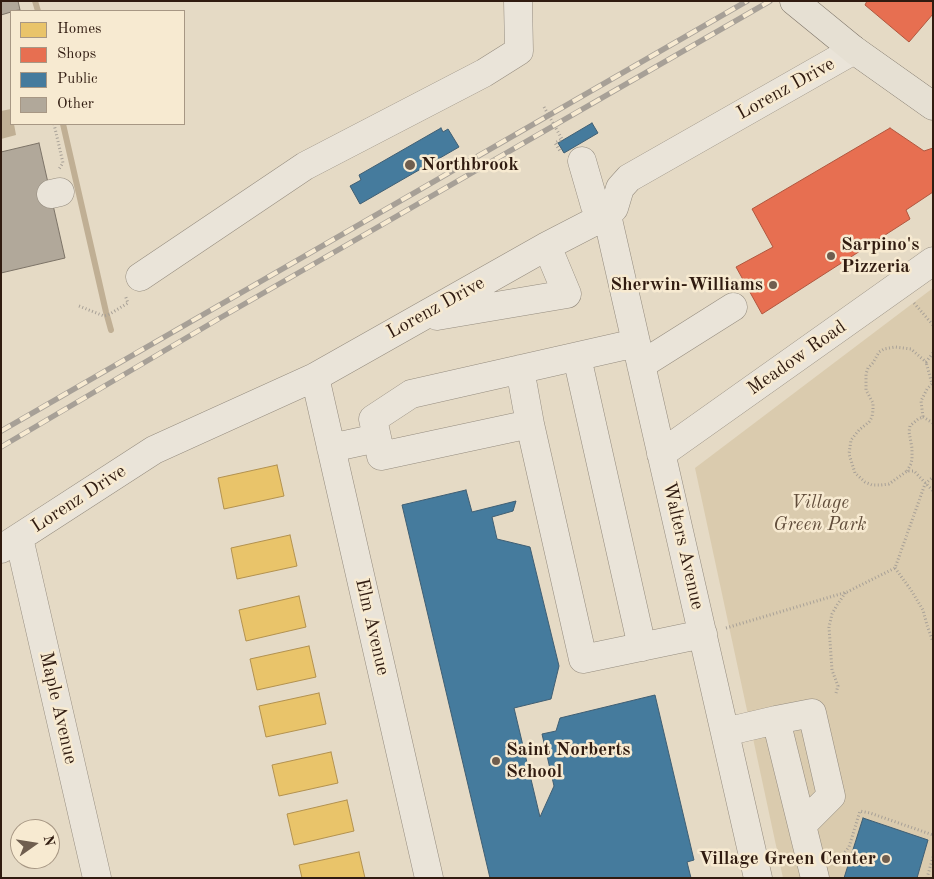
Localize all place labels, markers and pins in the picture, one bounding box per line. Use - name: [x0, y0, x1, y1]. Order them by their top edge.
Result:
- place label: Northbrook: [421, 154, 519, 176]
- marker: Northbrook: [403, 158, 417, 172]
- place label: Sarpino's Pizzeria: [841, 234, 920, 278]
- marker: Sarpino's Pizzeria: [825, 250, 837, 262]
- place label: Sherwin-Williams: [610, 274, 763, 296]
- marker: Sherwin-Williams: [767, 279, 779, 291]
- place label: Saint Norberts School: [506, 739, 631, 783]
- marker: Saint Norberts School: [490, 755, 502, 767]
- place label: Village Green Center: [699, 848, 876, 870]
- marker: Village Green Center: [880, 853, 892, 865]

